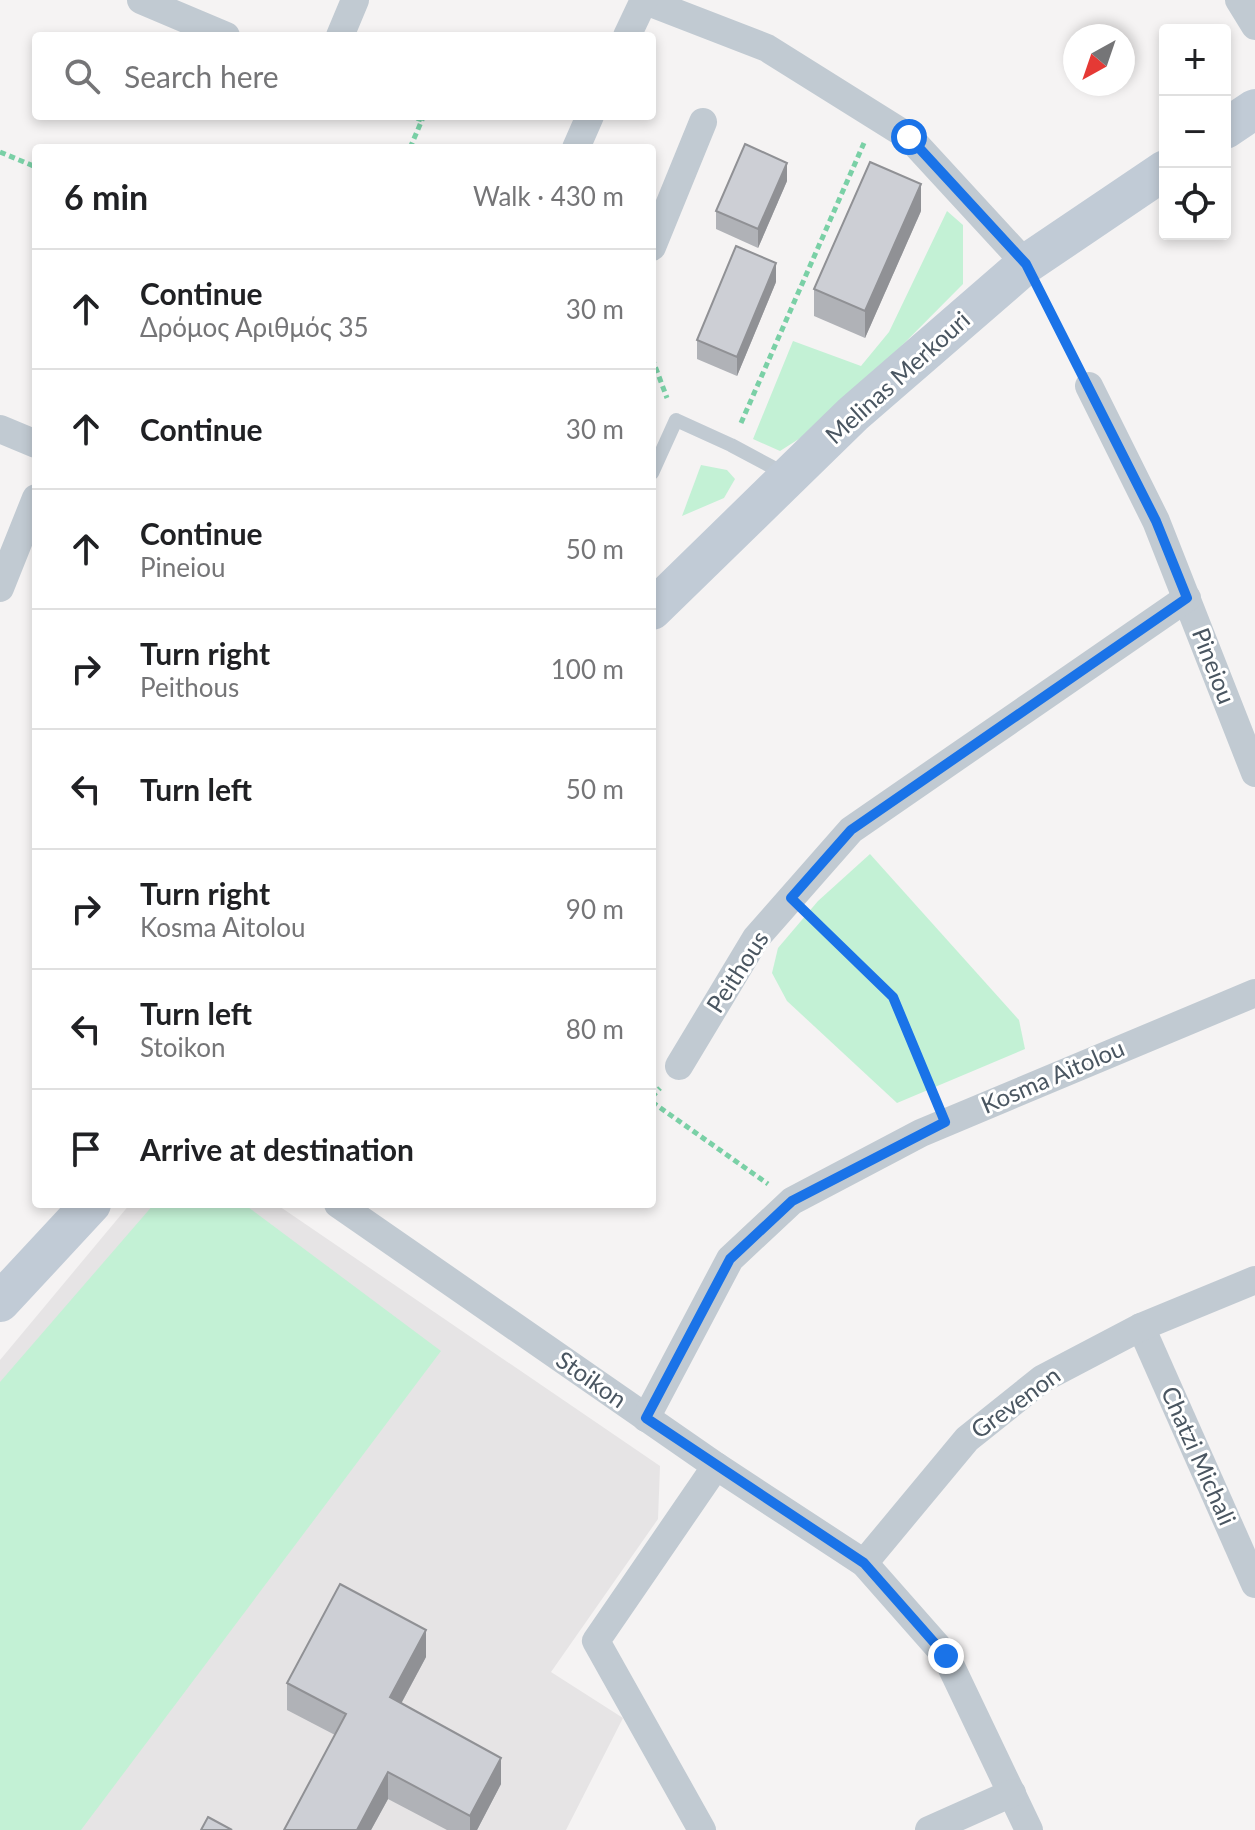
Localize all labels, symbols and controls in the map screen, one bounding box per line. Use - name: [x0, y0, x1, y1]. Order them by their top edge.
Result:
- north arrow: [1063, 24, 1135, 96]
- map controls: [1159, 24, 1231, 240]
- button: +: [1159, 24, 1231, 96]
- search box: [32, 32, 656, 120]
- icon: search: [60, 54, 104, 98]
- text: Search here: [124, 58, 279, 94]
- button: −: [1159, 96, 1231, 168]
- route start: [891, 119, 927, 155]
- button: locate: [1159, 168, 1231, 240]
- text: 6 min: [64, 176, 148, 217]
- text: Walk · 430 m: [473, 180, 624, 212]
- text: Continue: [140, 275, 263, 311]
- icon: ahead: [64, 287, 108, 331]
- text: 30 m: [566, 293, 624, 325]
- street label: Melinas Merkouri: [819, 304, 975, 449]
- text: Δρόμος Αριθμός 35: [140, 311, 369, 343]
- icon: ahead: [64, 407, 108, 451]
- text: Continue: [140, 411, 263, 447]
- text: 30 m: [566, 413, 624, 445]
- text: Continue: [140, 515, 263, 551]
- icon: ahead: [64, 527, 108, 571]
- text: 50 m: [566, 533, 624, 565]
- text: Pineiou: [140, 551, 226, 583]
- street label: Pineiou: [1187, 623, 1242, 707]
- text: Turn right: [140, 635, 270, 671]
- icon: right: [64, 647, 108, 691]
- text: 100 m: [551, 653, 624, 685]
- text: Peithous: [140, 671, 239, 703]
- icon: left: [64, 767, 108, 811]
- text: Turn left: [140, 771, 252, 807]
- text: 50 m: [566, 773, 624, 805]
- text: Turn right: [140, 875, 270, 911]
- icon: right: [64, 887, 108, 931]
- text: 90 m: [566, 893, 624, 925]
- text: Kosma Aitolou: [140, 911, 306, 943]
- street label: Peithous: [700, 925, 774, 1017]
- text: Turn left: [140, 995, 252, 1031]
- icon: left: [64, 1007, 108, 1051]
- text: 80 m: [566, 1013, 624, 1045]
- text: Stoikon: [140, 1031, 225, 1063]
- street label: Kosma Aitolou: [976, 1032, 1128, 1119]
- icon: arrive: [64, 1127, 108, 1171]
- text: Arrive at destination: [140, 1131, 414, 1167]
- street label: Stoikon: [551, 1344, 632, 1413]
- street label: Grevenon: [965, 1360, 1065, 1444]
- street label: Chatzi Michali: [1156, 1382, 1243, 1529]
- route end: [928, 1638, 964, 1674]

